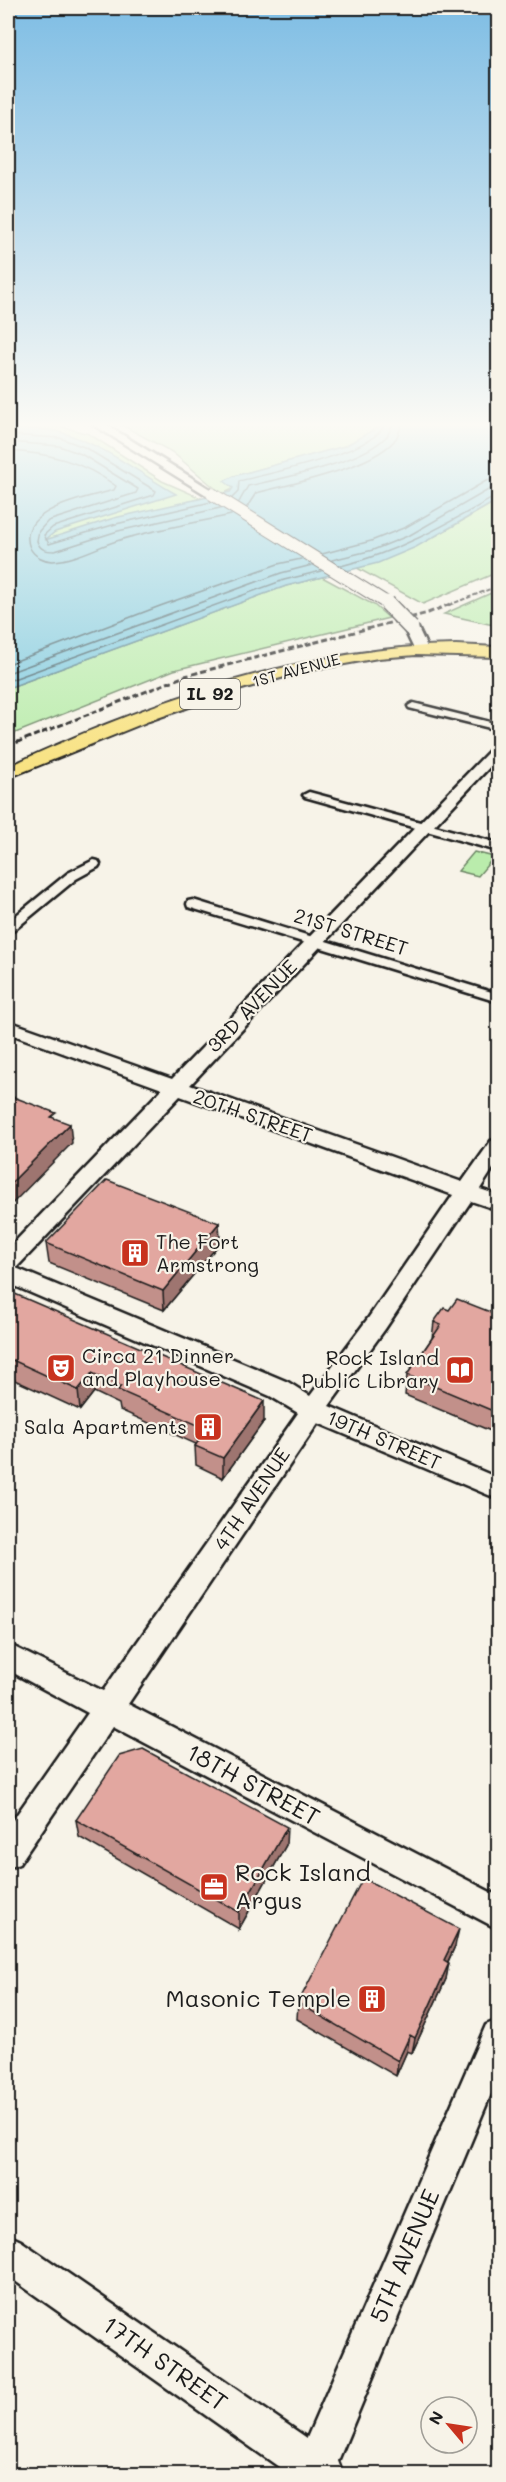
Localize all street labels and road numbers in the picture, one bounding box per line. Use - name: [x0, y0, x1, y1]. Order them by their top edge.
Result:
- street label: 1ST AVENUE: [250, 648, 342, 691]
- road number: IL 92: [180, 679, 240, 709]
- street label: 21ST STREET: [291, 901, 412, 961]
- street label: 3RD AVENUE: [200, 953, 302, 1057]
- street label: 20TH STREET: [190, 1082, 316, 1148]
- street label: 19TH STREET: [323, 1403, 446, 1475]
- street label: 4TH AVENUE: [207, 1442, 295, 1555]
- street label: 18TH STREET: [182, 1736, 326, 1832]
- street label: 5TH AVENUE: [362, 2184, 446, 2327]
- street label: 17TH STREET: [97, 2308, 234, 2417]

